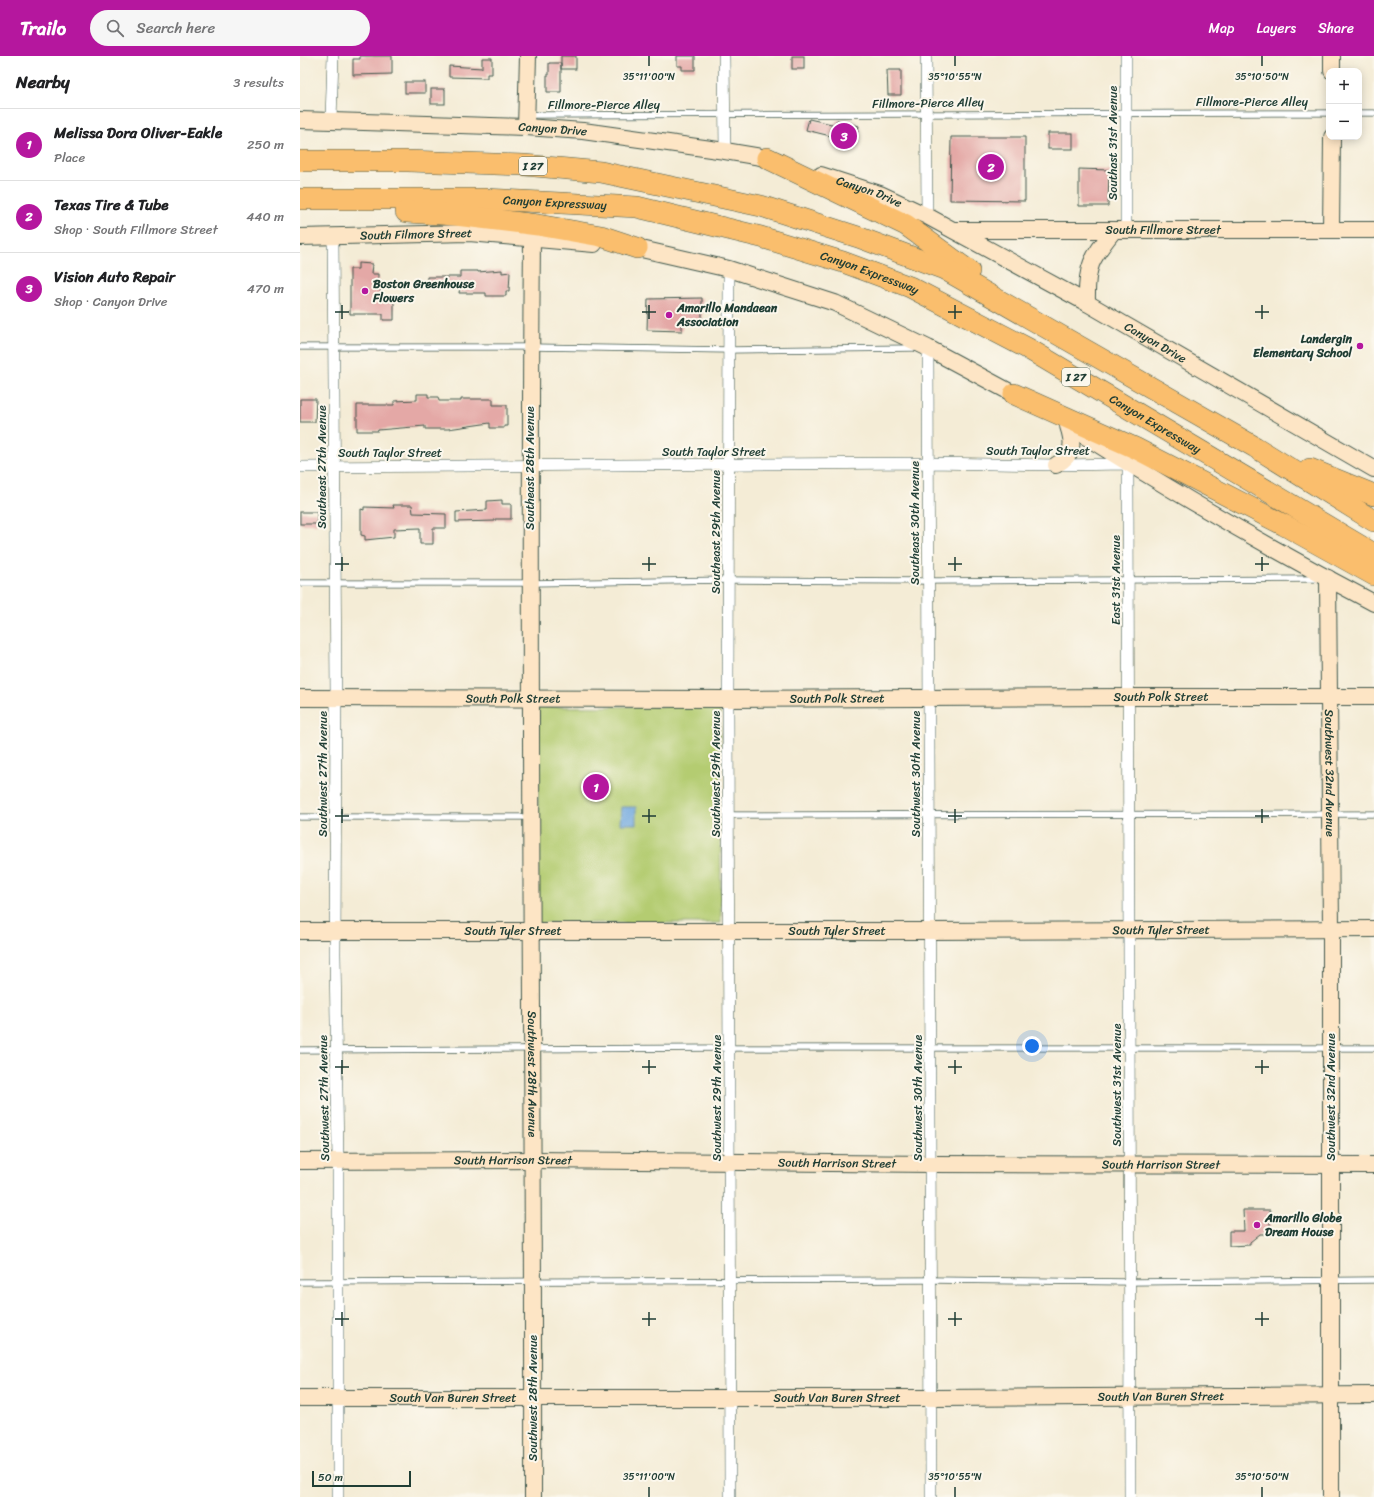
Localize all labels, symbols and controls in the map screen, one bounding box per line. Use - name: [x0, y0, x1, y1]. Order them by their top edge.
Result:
- search box: [90, 10, 370, 46]
- text: Trailo: [20, 12, 66, 45]
- text: Search here: [136, 15, 215, 41]
- text: Map: [1209, 16, 1234, 41]
- text: Layers: [1256, 16, 1296, 41]
- text: Share: [1318, 16, 1354, 41]
- icon: search: [104, 17, 126, 39]
- text: Nearby: [16, 67, 70, 97]
- text: 35°11'00"N: [623, 68, 675, 86]
- text: 35°10'55"N: [928, 68, 982, 86]
- text: 35°10'50"N: [1235, 68, 1289, 86]
- map controls: [1326, 68, 1362, 140]
- button: +: [1326, 68, 1362, 104]
- text: 3 results: [233, 71, 284, 94]
- street label: Southast 31st Avenue: [1102, 86, 1124, 200]
- street label: Fillmore-Pierce Alley: [872, 91, 985, 115]
- street label: Fillmore-Pierce Alley: [1196, 91, 1309, 113]
- street label: Fillmore-Pierce Alley: [548, 94, 661, 116]
- button: −: [1326, 104, 1362, 140]
- street label: Canyon Drive: [518, 116, 589, 142]
- text: Melissa Dora Oliver-Eakle: [54, 120, 222, 146]
- pin: 3: [831, 121, 857, 151]
- text: 1: [26, 133, 32, 156]
- text: 250 m: [247, 133, 284, 156]
- text: Place: [54, 146, 85, 169]
- pin: 2: [978, 152, 1004, 182]
- road number: I 27: [519, 157, 547, 175]
- street label: Canyon Drive: [833, 170, 906, 214]
- street label: Canyon Expressway: [502, 189, 608, 216]
- text: Texas Tire & Tube: [54, 192, 168, 218]
- text: 2: [25, 205, 33, 228]
- text: 440 m: [246, 205, 284, 228]
- text: Shop · South Fillmore Street: [54, 218, 218, 241]
- street label: South Fillmore Street: [1105, 219, 1222, 241]
- street label: South Filmore Street: [360, 222, 473, 247]
- street label: Canyon Expressway: [817, 245, 924, 301]
- text: Vision Auto Repair: [54, 264, 175, 290]
- place label: Boston Greenhouse Flowers: [372, 273, 475, 309]
- text: 3: [25, 277, 33, 300]
- text: 470 m: [247, 277, 284, 300]
- marker: Boston Greenhouse Flowers: [360, 286, 370, 296]
- text: Shop · Canyon Drive: [54, 290, 168, 313]
- place label: Amarillo Mandaean Association: [676, 297, 778, 333]
- marker: Amarillo Mandaean Association: [664, 310, 674, 320]
- street label: Canyon Drive: [1120, 316, 1191, 369]
- place label: Landergin Elementary School: [1253, 328, 1353, 364]
- marker: Landergin Elementary School: [1355, 341, 1365, 351]
- road number: I 27: [1062, 368, 1090, 386]
- street label: Canyon Expressway: [1105, 388, 1206, 460]
- street label: Southeast 27th Avenue: [311, 405, 333, 529]
- street label: Southeast 28th Avenue: [519, 406, 541, 530]
- street label: South Taylor Street: [986, 440, 1090, 462]
- street label: South Taylor Street: [662, 441, 766, 463]
- street label: South Taylor Street: [338, 442, 442, 464]
- street label: Southeast 30th Avenue: [904, 461, 926, 585]
- street label: Southeast 29th Avenue: [705, 470, 727, 594]
- street label: East 31st Avenue: [1105, 535, 1127, 625]
- street label: South Polk Street: [1114, 686, 1208, 708]
- street label: South Polk Street: [466, 687, 560, 710]
- street label: South Polk Street: [790, 687, 884, 710]
- street label: Southwest 32nd Avenue: [1318, 709, 1341, 837]
- street label: Southwest 27th Avenue: [312, 711, 334, 837]
- street label: Southwest 29th Avenue: [705, 711, 727, 837]
- street label: Southwest 30th Avenue: [905, 711, 927, 837]
- pin: 1: [583, 772, 609, 802]
- street label: South Tyler Street: [1112, 919, 1210, 941]
- street label: South Tyler Street: [464, 920, 562, 942]
- street label: South Tyler Street: [788, 920, 886, 942]
- street label: Southwest 28th Avenue: [521, 1011, 544, 1137]
- street label: Southwest 31st Avenue: [1106, 1023, 1128, 1146]
- street label: Southwest 32nd Avenue: [1320, 1033, 1342, 1161]
- street label: Southwest 27th Avenue: [312, 1035, 336, 1161]
- street label: Southwest 29th Avenue: [706, 1035, 728, 1161]
- street label: Southwest 30th Avenue: [907, 1035, 929, 1161]
- your location: [1022, 1036, 1042, 1056]
- street label: South Harrison Street: [454, 1149, 573, 1171]
- street label: South Harrison Street: [778, 1151, 897, 1175]
- street label: South Harrison Street: [1102, 1153, 1221, 1176]
- place label: Amarillo Globe Dream House: [1264, 1207, 1343, 1243]
- marker: Amarillo Globe Dream House: [1252, 1220, 1262, 1230]
- street label: Southwest 28th Avenue: [522, 1335, 544, 1461]
- street label: South Van Buren Street: [1097, 1385, 1225, 1408]
- street label: South Van Buren Street: [390, 1387, 516, 1409]
- street label: South Van Buren Street: [774, 1387, 900, 1409]
- text: 50 m: [318, 1468, 343, 1487]
- text: 35°11'00"N: [623, 1468, 675, 1486]
- text: 35°10'55"N: [928, 1468, 982, 1486]
- text: 35°10'50"N: [1235, 1468, 1289, 1486]
- scale bar: [312, 1469, 411, 1488]

